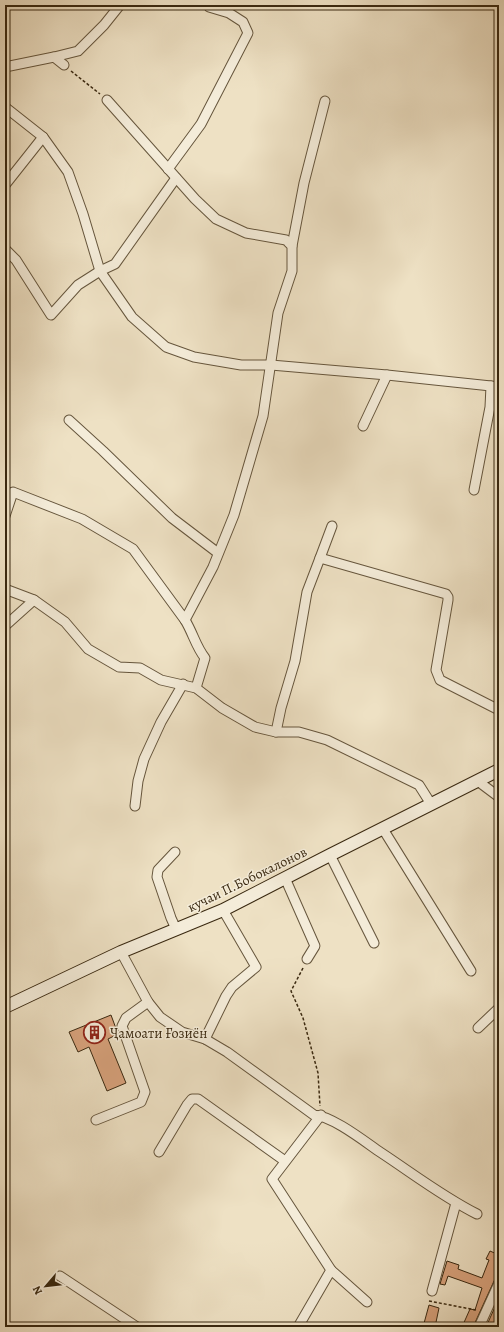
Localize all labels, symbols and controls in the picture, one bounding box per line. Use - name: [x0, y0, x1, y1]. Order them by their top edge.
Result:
- street label: кучаи П.Бобокалонов: [184, 842, 310, 917]
- building icon: Ҷамоати Ғозиён: [81, 1020, 107, 1046]
- place label: Ҷамоати Ғозиён: [110, 1024, 207, 1043]
- north arrow: [26, 1266, 66, 1306]
- text: N: [29, 1283, 46, 1298]

